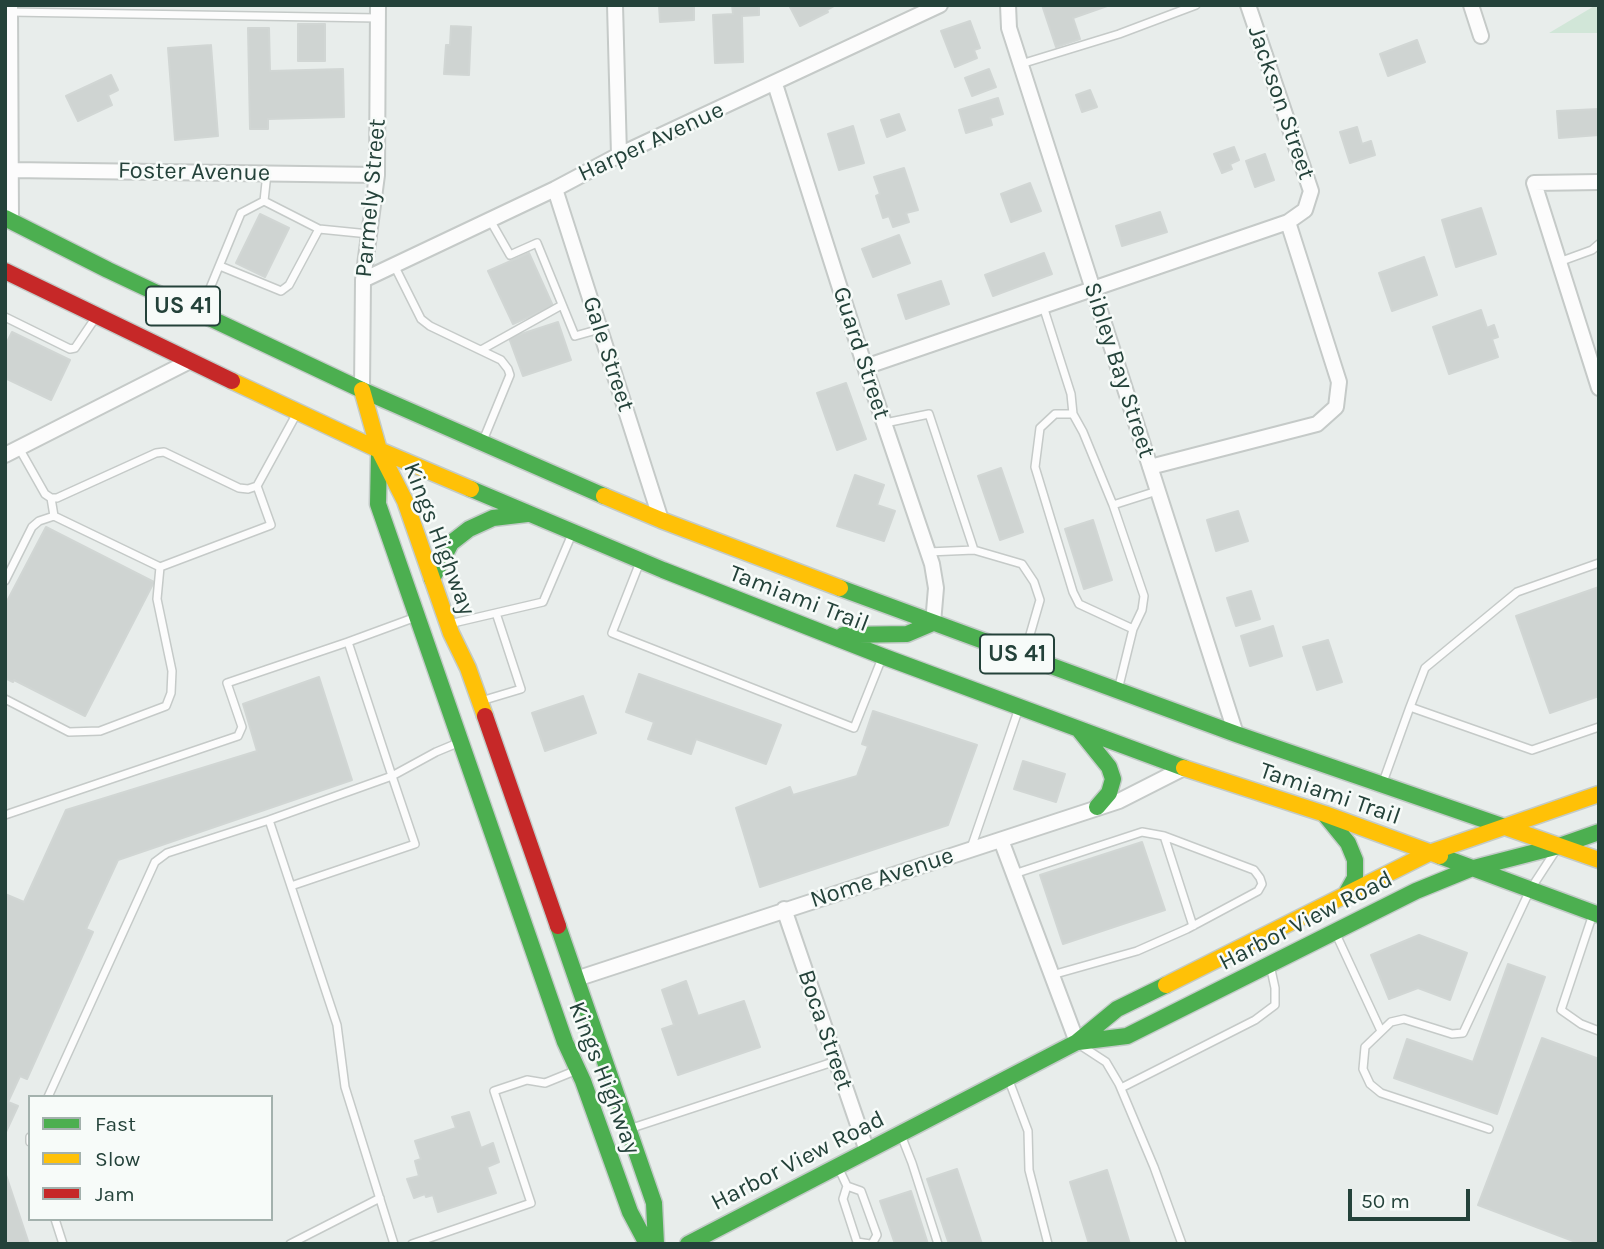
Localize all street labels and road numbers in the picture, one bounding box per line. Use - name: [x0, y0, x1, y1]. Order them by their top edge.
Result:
- street label: Jackson Street: [1241, 22, 1321, 184]
- street label: Harper Avenue: [573, 96, 729, 188]
- street label: Parmely Street: [350, 117, 392, 279]
- street label: Foster Avenue: [118, 156, 270, 188]
- street label: Sibley Bay Street: [1077, 279, 1161, 461]
- street label: Guard Street: [826, 283, 896, 423]
- road number: US 41: [146, 286, 220, 326]
- street label: Gale Street: [576, 293, 640, 415]
- street label: Kings Highway: [397, 459, 481, 619]
- street label: Tamiami Trail: [725, 559, 873, 639]
- road number: US 41: [980, 634, 1054, 674]
- street label: Tamiami Trail: [1256, 756, 1404, 832]
- street label: Nome Avenue: [807, 841, 957, 915]
- street label: Harbor View Road: [1214, 865, 1398, 977]
- street label: Boca Street: [791, 966, 859, 1094]
- street label: Kings Highway: [562, 998, 646, 1158]
- street label: Harbor View Road: [706, 1105, 890, 1217]

